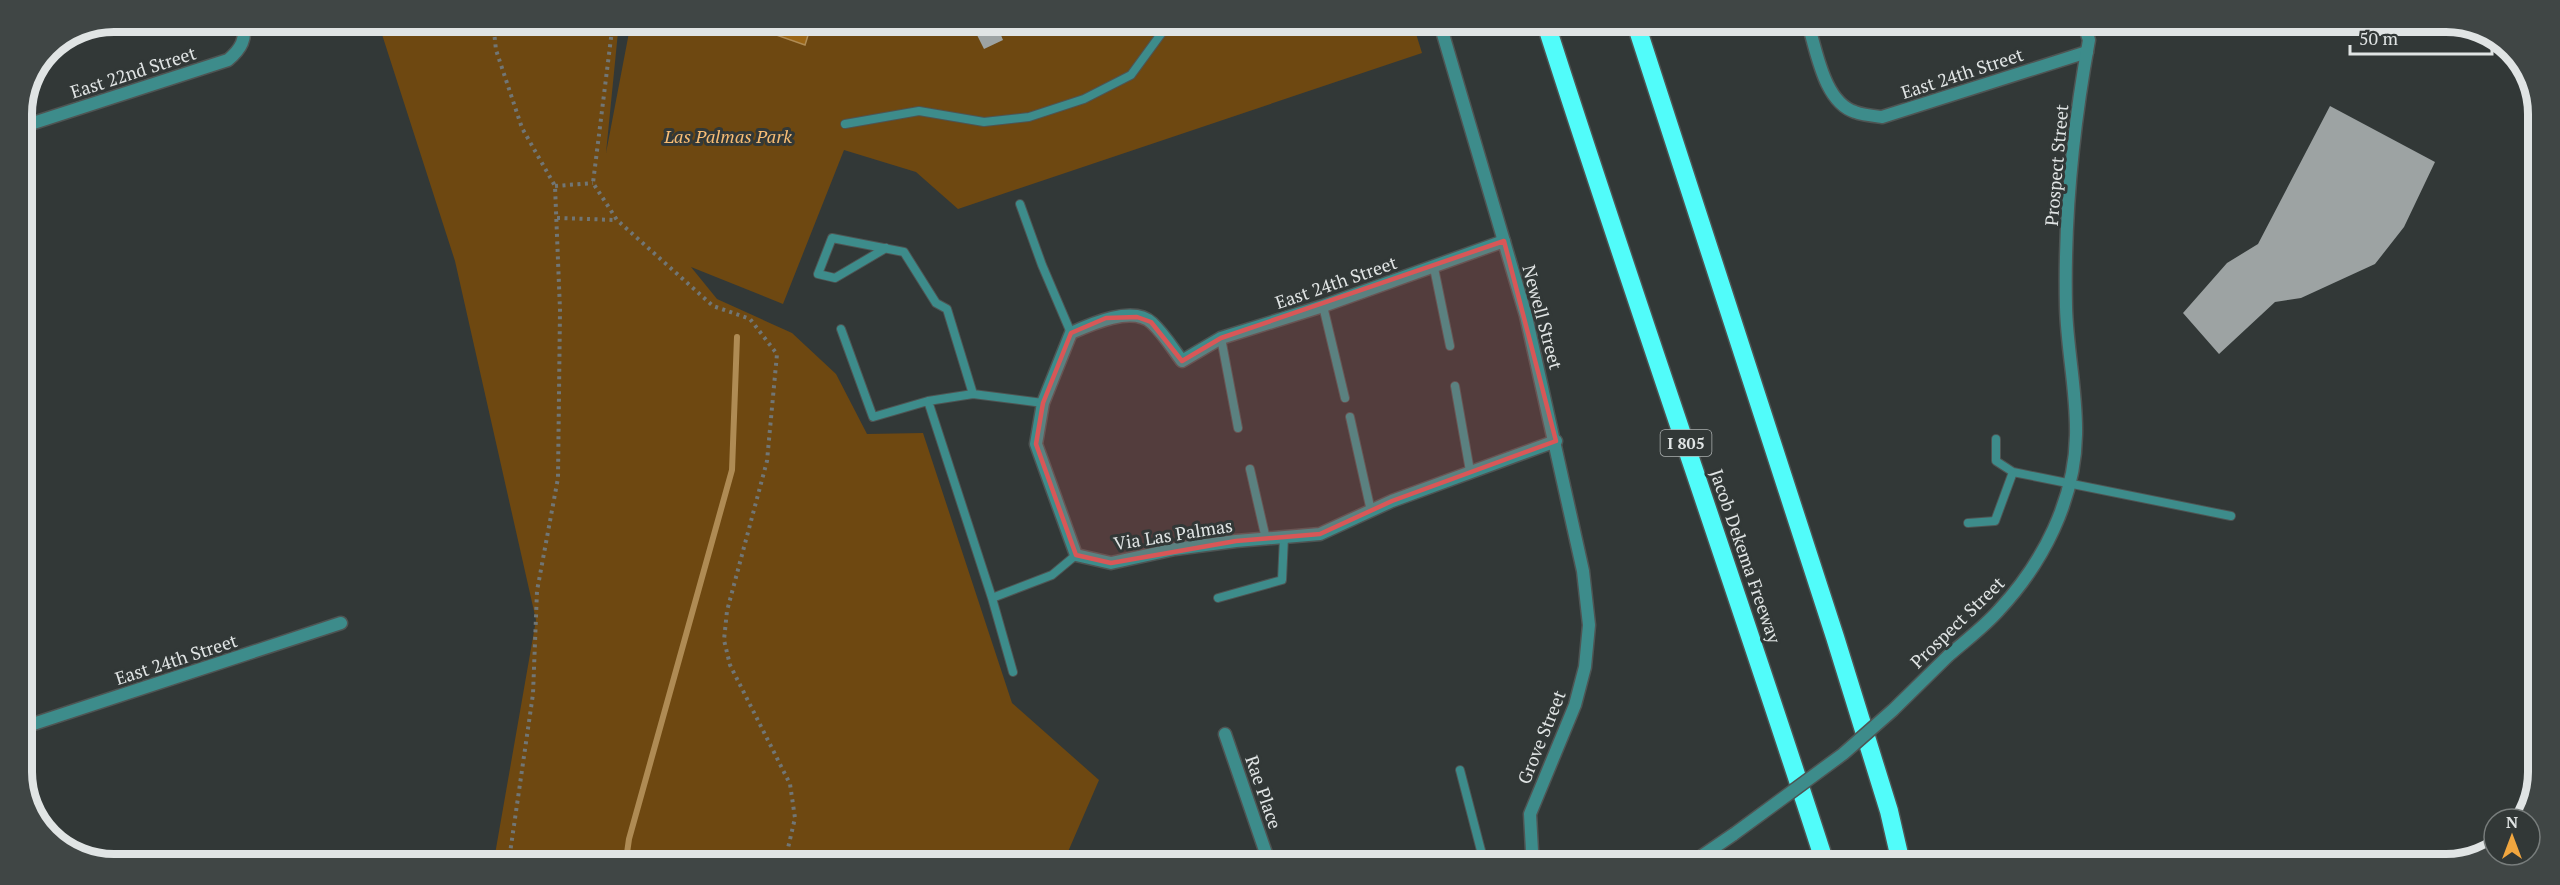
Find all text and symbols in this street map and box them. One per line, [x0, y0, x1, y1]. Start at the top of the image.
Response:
scale bar [2350, 18, 2492, 56]
text: 50 m [2359, 26, 2399, 50]
street label: East 22nd Street [67, 40, 199, 104]
street label: East 24th Street [1898, 42, 2027, 104]
street label: Prospect Street [2039, 103, 2073, 227]
park label: Las Palmas Park [663, 124, 792, 148]
street label: East 24th Street [1272, 250, 1400, 314]
street label: Newell Street [1518, 262, 1569, 372]
road number: I 805 [1660, 430, 1712, 456]
street label: Jacob Dekema Freeway [1705, 466, 1787, 647]
street label: Via Las Palmas [1112, 513, 1234, 555]
street label: Prospect Street [1905, 571, 2009, 673]
street label: East 24th Street [112, 628, 241, 690]
street label: Grove Street [1511, 686, 1571, 787]
street label: Rae Place [1240, 752, 1288, 832]
north arrow [2482, 807, 2542, 867]
text: N [2506, 811, 2518, 833]

